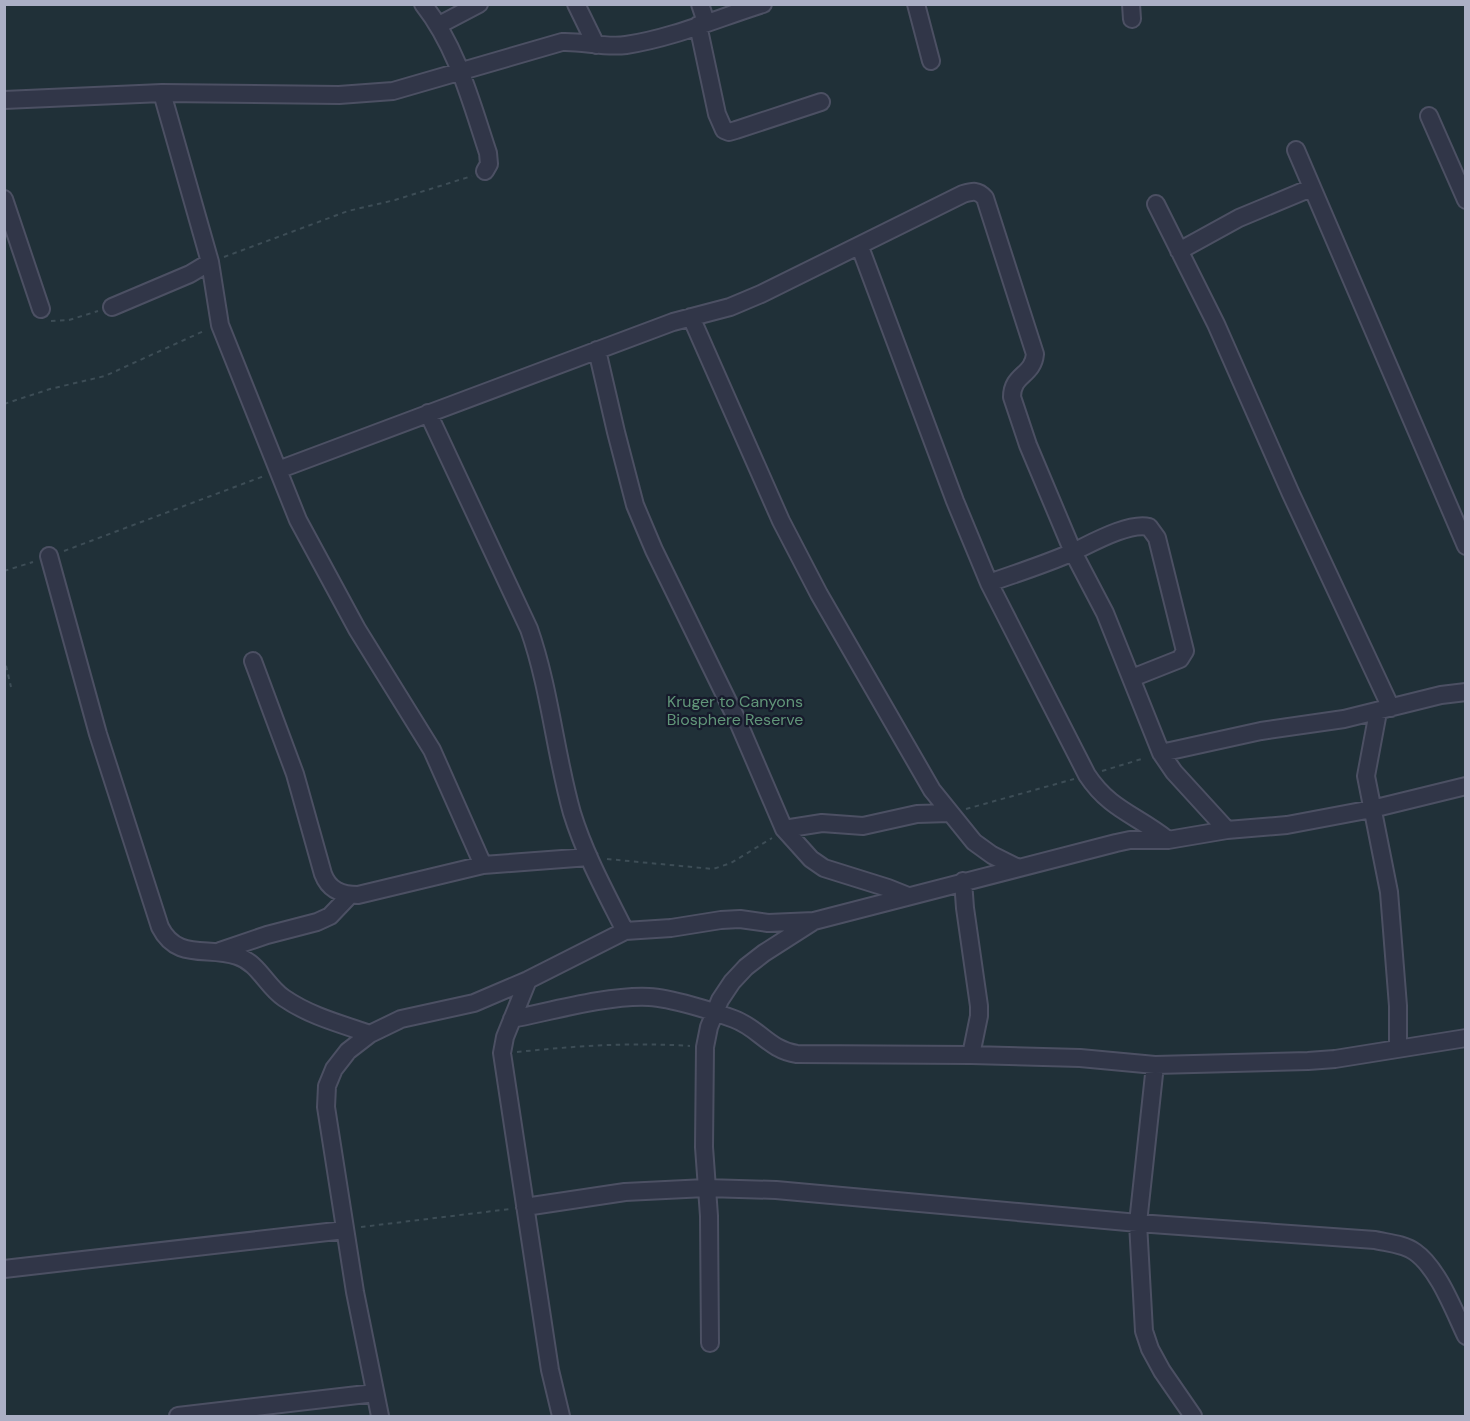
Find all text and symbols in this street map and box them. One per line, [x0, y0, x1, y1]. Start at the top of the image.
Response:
park label: Kruger to Canyons Biosphere Reserve [667, 691, 803, 730]

